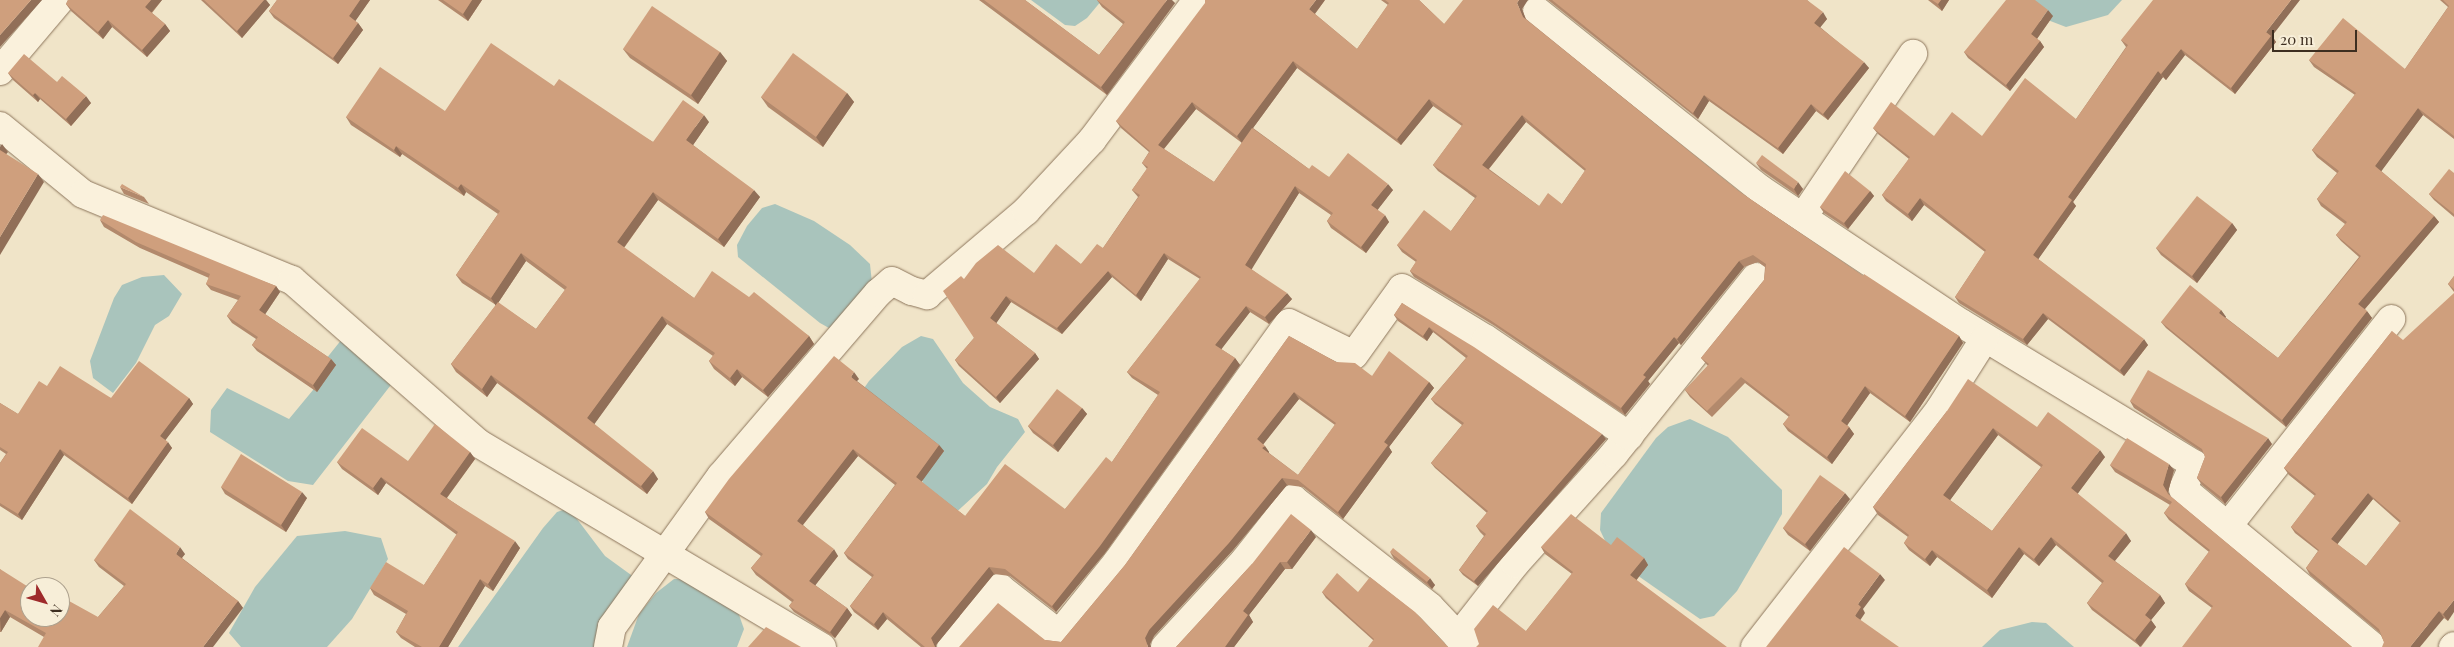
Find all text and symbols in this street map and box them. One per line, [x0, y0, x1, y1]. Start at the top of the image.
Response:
scale bar [2274, 20, 2359, 52]
text: 20 m [2280, 29, 2313, 49]
north arrow [20, 577, 70, 627]
text: N [46, 601, 67, 621]

